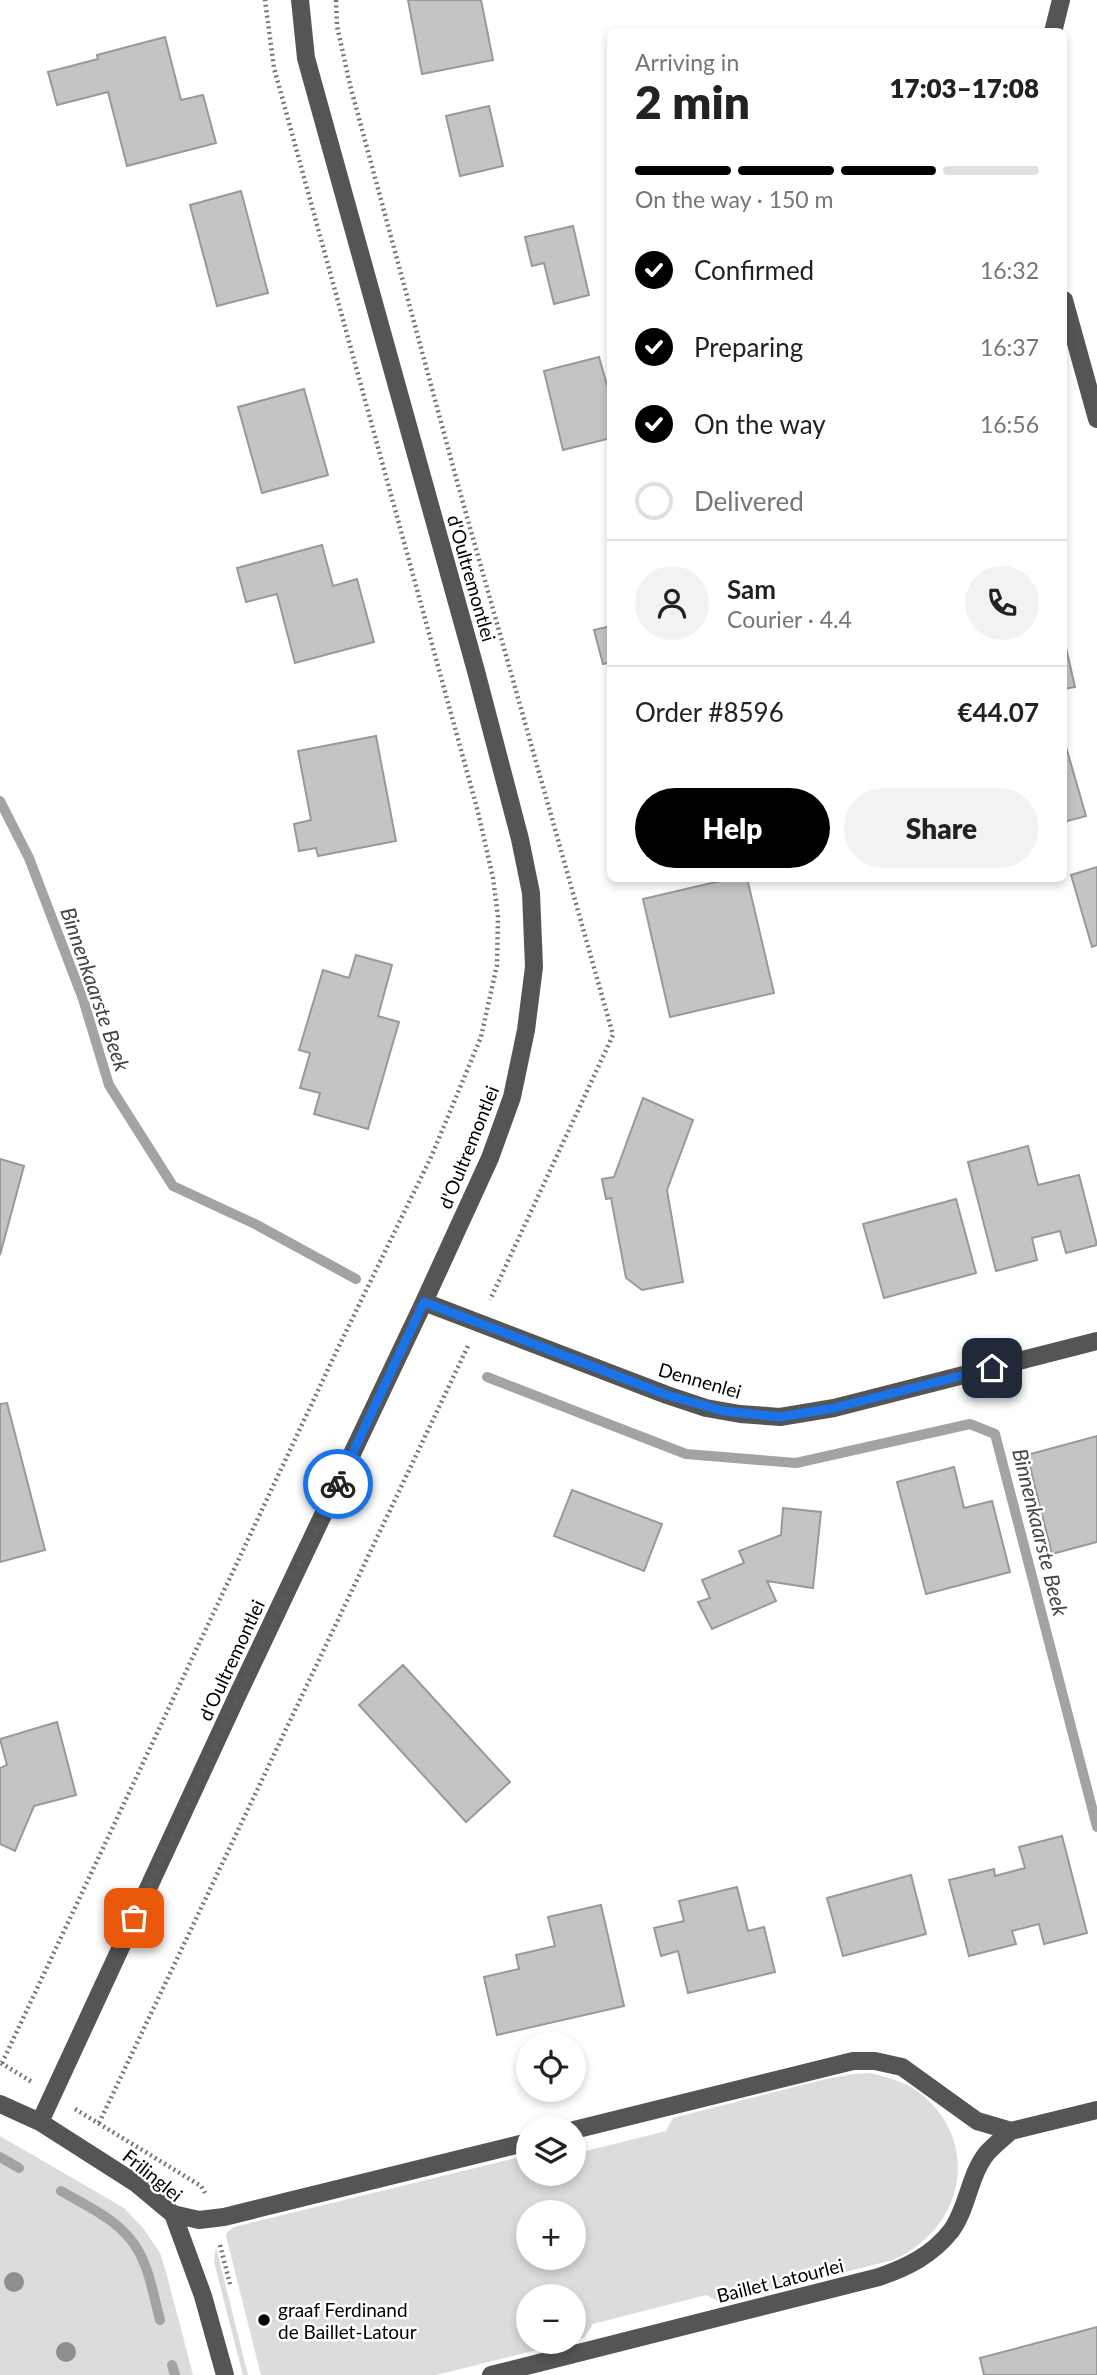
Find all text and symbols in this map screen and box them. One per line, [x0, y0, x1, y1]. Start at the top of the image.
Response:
text: Arriving in [635, 48, 739, 76]
text: 17:03–17:08 [889, 72, 1039, 104]
text: 2 min [635, 74, 750, 129]
text: On the way · 150 m [635, 185, 834, 213]
icon: check [635, 251, 673, 289]
text: Confirmed [694, 254, 814, 286]
text: 16:32 [980, 256, 1039, 284]
icon: check [635, 328, 673, 366]
text: Preparing [694, 331, 803, 363]
text: 16:37 [980, 333, 1039, 361]
icon: check [635, 405, 673, 443]
text: On the way [694, 408, 826, 440]
text: 16:56 [980, 410, 1039, 438]
text: Delivered [694, 485, 804, 517]
street label: d'Oultremontlei [443, 512, 501, 644]
button: person [635, 566, 709, 640]
button: phone [965, 566, 1039, 640]
text: Sam [727, 573, 776, 605]
text: Courier · 4.4 [727, 605, 852, 633]
text: Order #8596 [635, 696, 784, 728]
text: €44.07 [957, 696, 1039, 728]
button: Help [635, 788, 830, 868]
button: Share [844, 788, 1039, 868]
water label: Binnenkaarste Beek [56, 904, 136, 1075]
street label: d'Oultremontlei [433, 1082, 503, 1212]
pin [962, 1338, 1022, 1398]
icon: home [973, 1349, 1011, 1387]
street label: Dennenlei [656, 1357, 744, 1403]
water label: Binnenkaarste Beek [1008, 1446, 1074, 1619]
courier [303, 1449, 373, 1519]
icon: bike [319, 1465, 357, 1503]
street label: d'Oultremontlei [193, 1596, 269, 1724]
pin [104, 1888, 164, 1948]
icon: bag [115, 1899, 153, 1937]
map controls [516, 2032, 586, 2354]
button: locate [516, 2032, 586, 2102]
button: layers [516, 2116, 586, 2186]
street label: Frilinglei [119, 2144, 187, 2206]
button: + [516, 2200, 586, 2270]
street label: Baillet Latourlei [714, 2253, 846, 2307]
button: − [516, 2284, 586, 2354]
place label: graaf Ferdinand de Baillet-Latour [278, 2298, 417, 2343]
marker: graaf Ferdinand de Baillet-Latour [256, 2312, 272, 2328]

